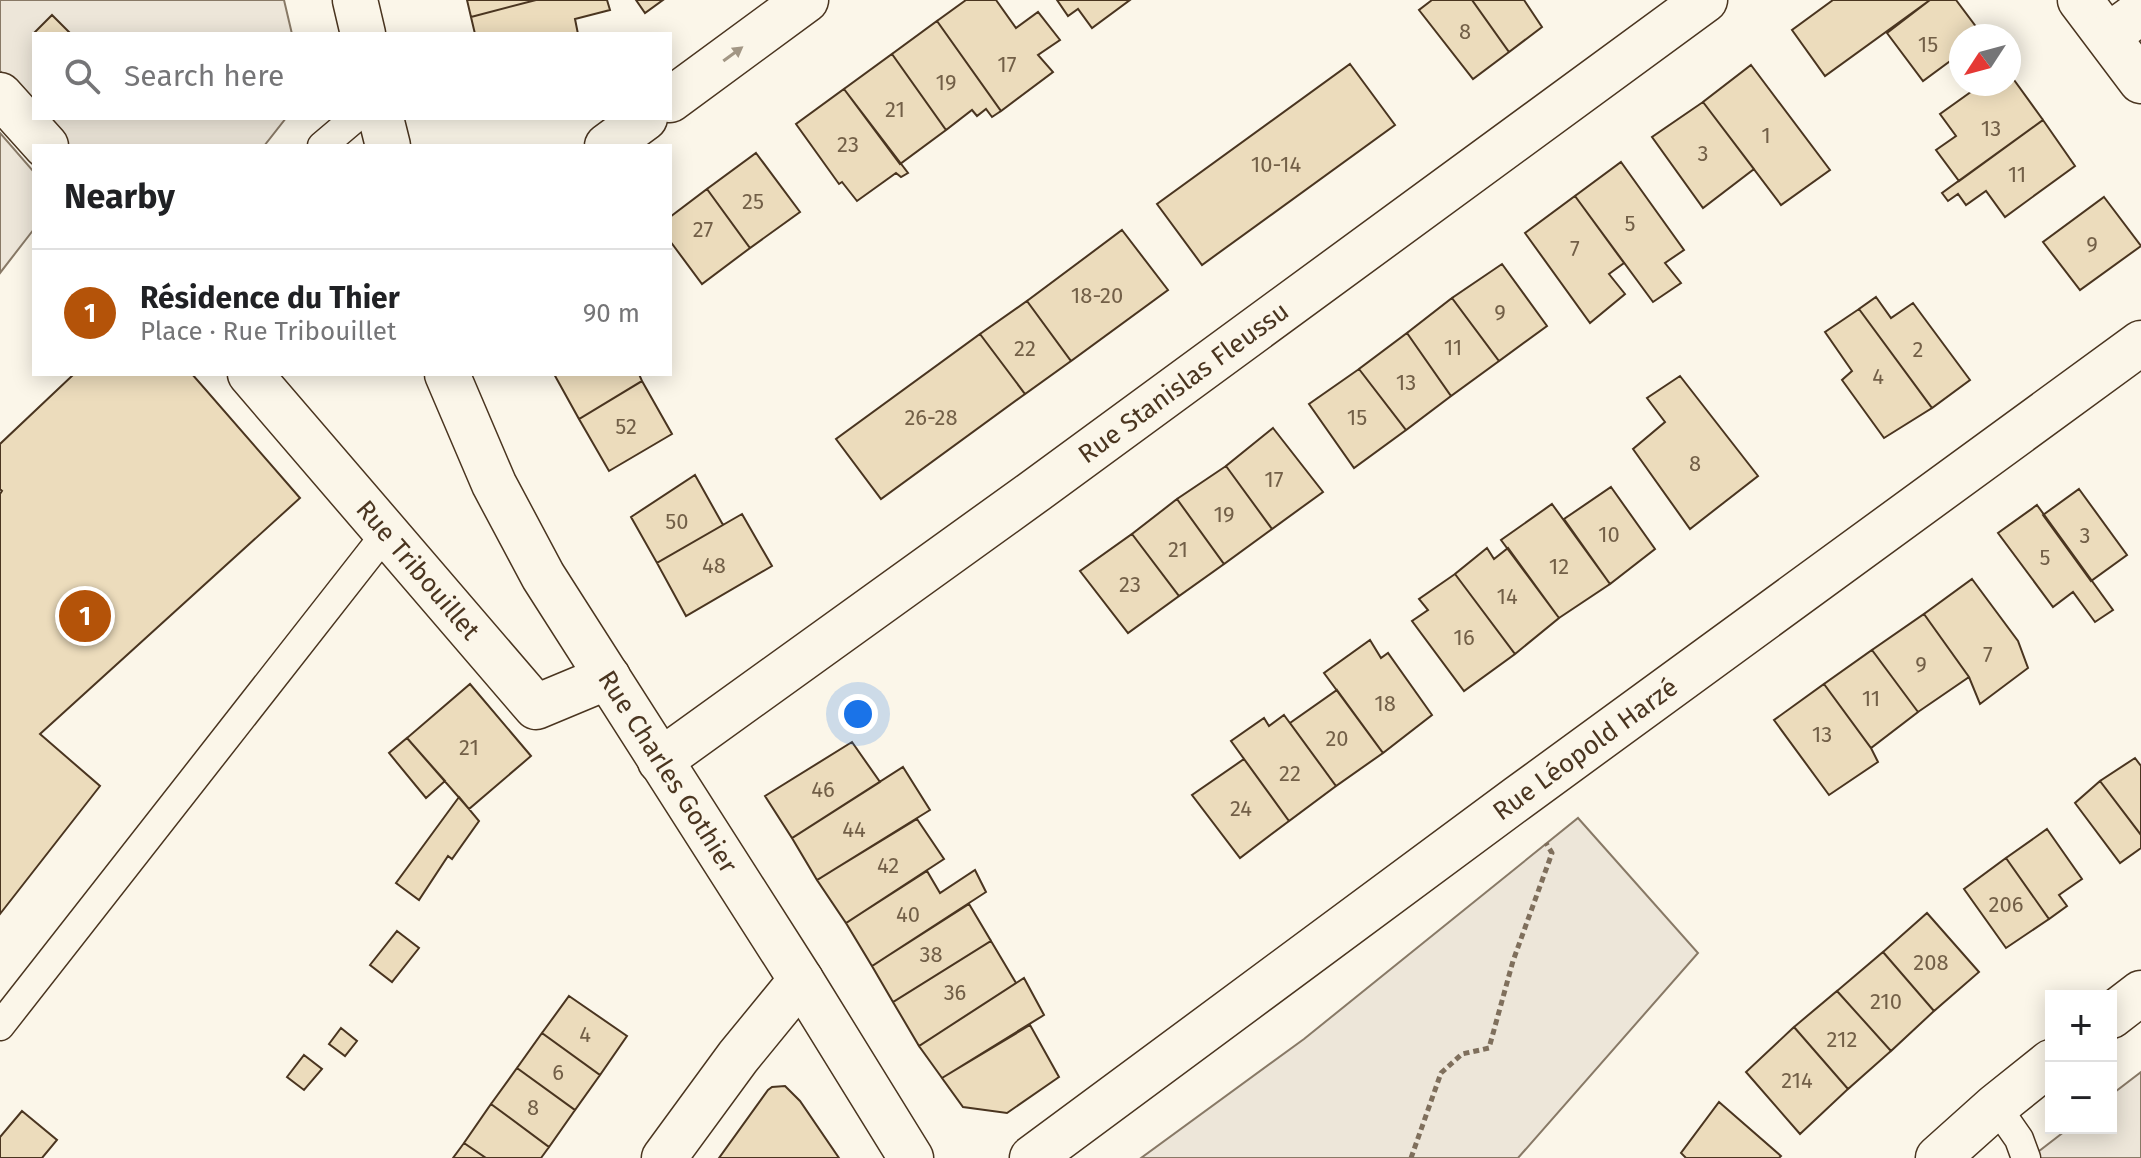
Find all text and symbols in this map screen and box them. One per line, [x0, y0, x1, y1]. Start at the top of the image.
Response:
house number: 8 [1459, 18, 1471, 45]
north arrow [1949, 24, 2021, 96]
house number: 15 [1918, 31, 1938, 58]
search box [32, 32, 672, 120]
one-way arrow [722, 46, 744, 62]
house number: 17 [997, 51, 1017, 78]
icon: search [60, 54, 104, 98]
text: Search here [124, 58, 284, 94]
house number: 19 [935, 69, 957, 96]
house number: 21 [885, 96, 905, 123]
house number: 13 [1981, 115, 2001, 142]
house number: 1 [1761, 122, 1771, 149]
house number: 23 [837, 131, 859, 158]
house number: 3 [1698, 140, 1708, 167]
house number: 10-14 [1251, 151, 1301, 178]
house number: 11 [2008, 161, 2026, 188]
text: Nearby [64, 176, 175, 217]
house number: 25 [742, 188, 764, 215]
house number: 5 [1624, 210, 1636, 237]
house number: 27 [693, 216, 713, 243]
house number: 9 [2086, 231, 2098, 258]
house number: 7 [1570, 235, 1580, 262]
text: Résidence du Thier [140, 280, 400, 316]
house number: 18-20 [1071, 282, 1123, 309]
street label: Rue Stanislas Fleussu [1072, 295, 1295, 470]
text: 1 [84, 298, 96, 329]
text: 90 m [583, 298, 640, 329]
house number: 9 [1494, 299, 1506, 326]
text: Place · Rue Tribouillet [140, 316, 396, 347]
house number: 11 [1444, 334, 1462, 361]
house number: 22 [1014, 335, 1036, 362]
house number: 2 [1913, 336, 1923, 363]
house number: 4 [1872, 363, 1884, 390]
house number: 13 [1396, 369, 1416, 396]
house number: 26-28 [904, 404, 958, 431]
house number: 15 [1347, 404, 1367, 431]
house number: 52 [615, 413, 637, 440]
house number: 8 [1689, 450, 1701, 477]
house number: 17 [1264, 466, 1284, 493]
street label: Rue Tribouillet [349, 494, 486, 647]
house number: 19 [1213, 501, 1235, 528]
house number: 50 [665, 508, 689, 535]
house number: 10 [1598, 521, 1620, 548]
house number: 3 [2080, 522, 2090, 549]
house number: 21 [1168, 536, 1188, 563]
house number: 5 [2039, 544, 2051, 571]
house number: 48 [702, 552, 726, 579]
house number: 12 [1549, 553, 1569, 580]
house number: 23 [1119, 571, 1141, 598]
house number: 14 [1496, 583, 1518, 610]
pin: 1 [59, 586, 111, 646]
house number: 16 [1453, 624, 1475, 651]
house number: 7 [1983, 641, 1993, 668]
house number: 9 [1915, 651, 1927, 678]
street label: Rue Charles Gothier [591, 665, 744, 879]
street label: Rue Léopold Harzé [1487, 672, 1684, 827]
house number: 11 [1862, 685, 1880, 712]
house number: 18 [1374, 690, 1396, 717]
your location [838, 694, 878, 734]
house number: 13 [1812, 721, 1832, 748]
house number: 20 [1325, 725, 1349, 752]
house number: 21 [459, 734, 479, 761]
house number: 22 [1279, 760, 1301, 787]
house number: 46 [811, 776, 835, 803]
house number: 24 [1230, 795, 1252, 822]
house number: 44 [842, 816, 866, 843]
house number: 42 [877, 852, 899, 879]
house number: 206 [1989, 891, 2023, 918]
house number: 40 [896, 901, 920, 928]
house number: 38 [919, 941, 943, 968]
house number: 208 [1913, 949, 1949, 976]
house number: 36 [944, 979, 966, 1006]
house number: 210 [1870, 988, 1902, 1015]
map controls [2045, 990, 2117, 1134]
button: + [2045, 990, 2117, 1062]
house number: 4 [579, 1021, 591, 1048]
house number: 212 [1827, 1026, 1857, 1053]
house number: 6 [552, 1059, 564, 1086]
button: − [2045, 1062, 2117, 1134]
house number: 214 [1781, 1067, 1813, 1094]
house number: 8 [527, 1094, 539, 1121]

